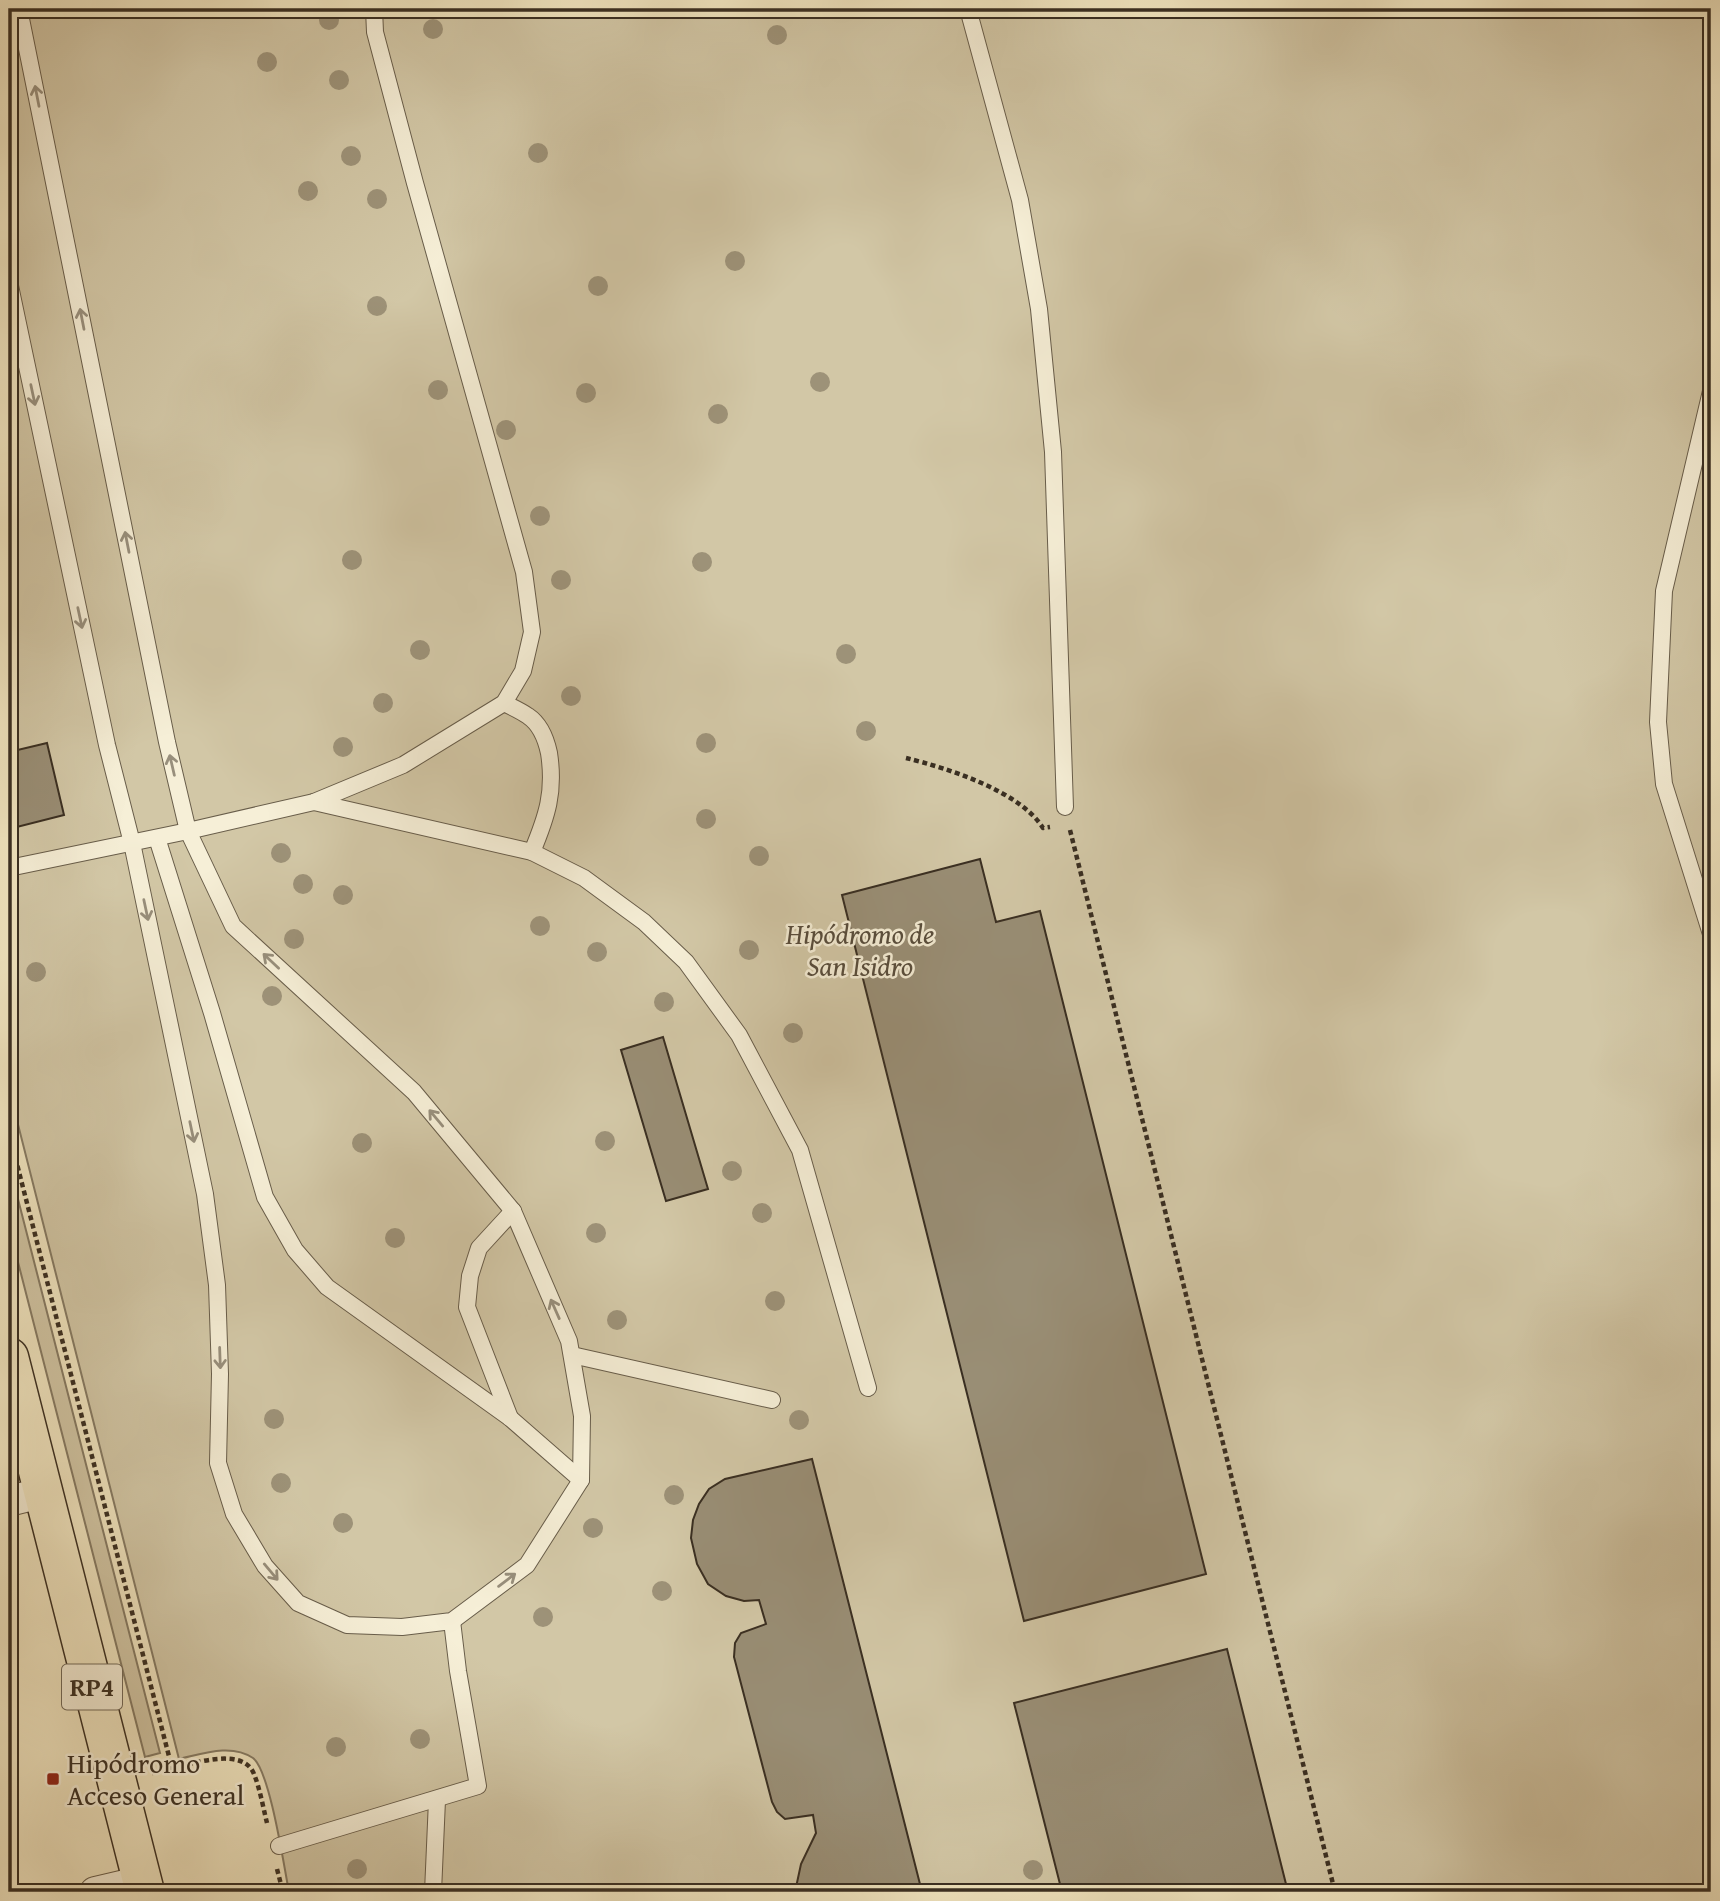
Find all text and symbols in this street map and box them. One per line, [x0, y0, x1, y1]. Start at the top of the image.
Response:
one-way arrow [29, 85, 43, 108]
one-way arrow [74, 308, 88, 331]
one-way arrow [26, 383, 40, 406]
one-way arrow [119, 531, 133, 554]
one-way arrow [73, 606, 87, 629]
one-way arrow [165, 754, 179, 777]
one-way arrow [140, 898, 154, 921]
park label: Hipódromo de San Isidro [785, 913, 934, 986]
one-way arrow [263, 953, 280, 970]
one-way arrow [428, 1109, 444, 1127]
one-way arrow [186, 1120, 200, 1143]
one-way arrow [548, 1299, 561, 1320]
one-way arrow [213, 1346, 226, 1369]
one-way arrow [263, 1563, 279, 1581]
one-way arrow [497, 1573, 515, 1588]
road number: RP4 [62, 1664, 122, 1710]
place label: Hipódromo Acceso General [67, 1742, 245, 1815]
marker: Hipódromo Acceso General [45, 1771, 61, 1787]

